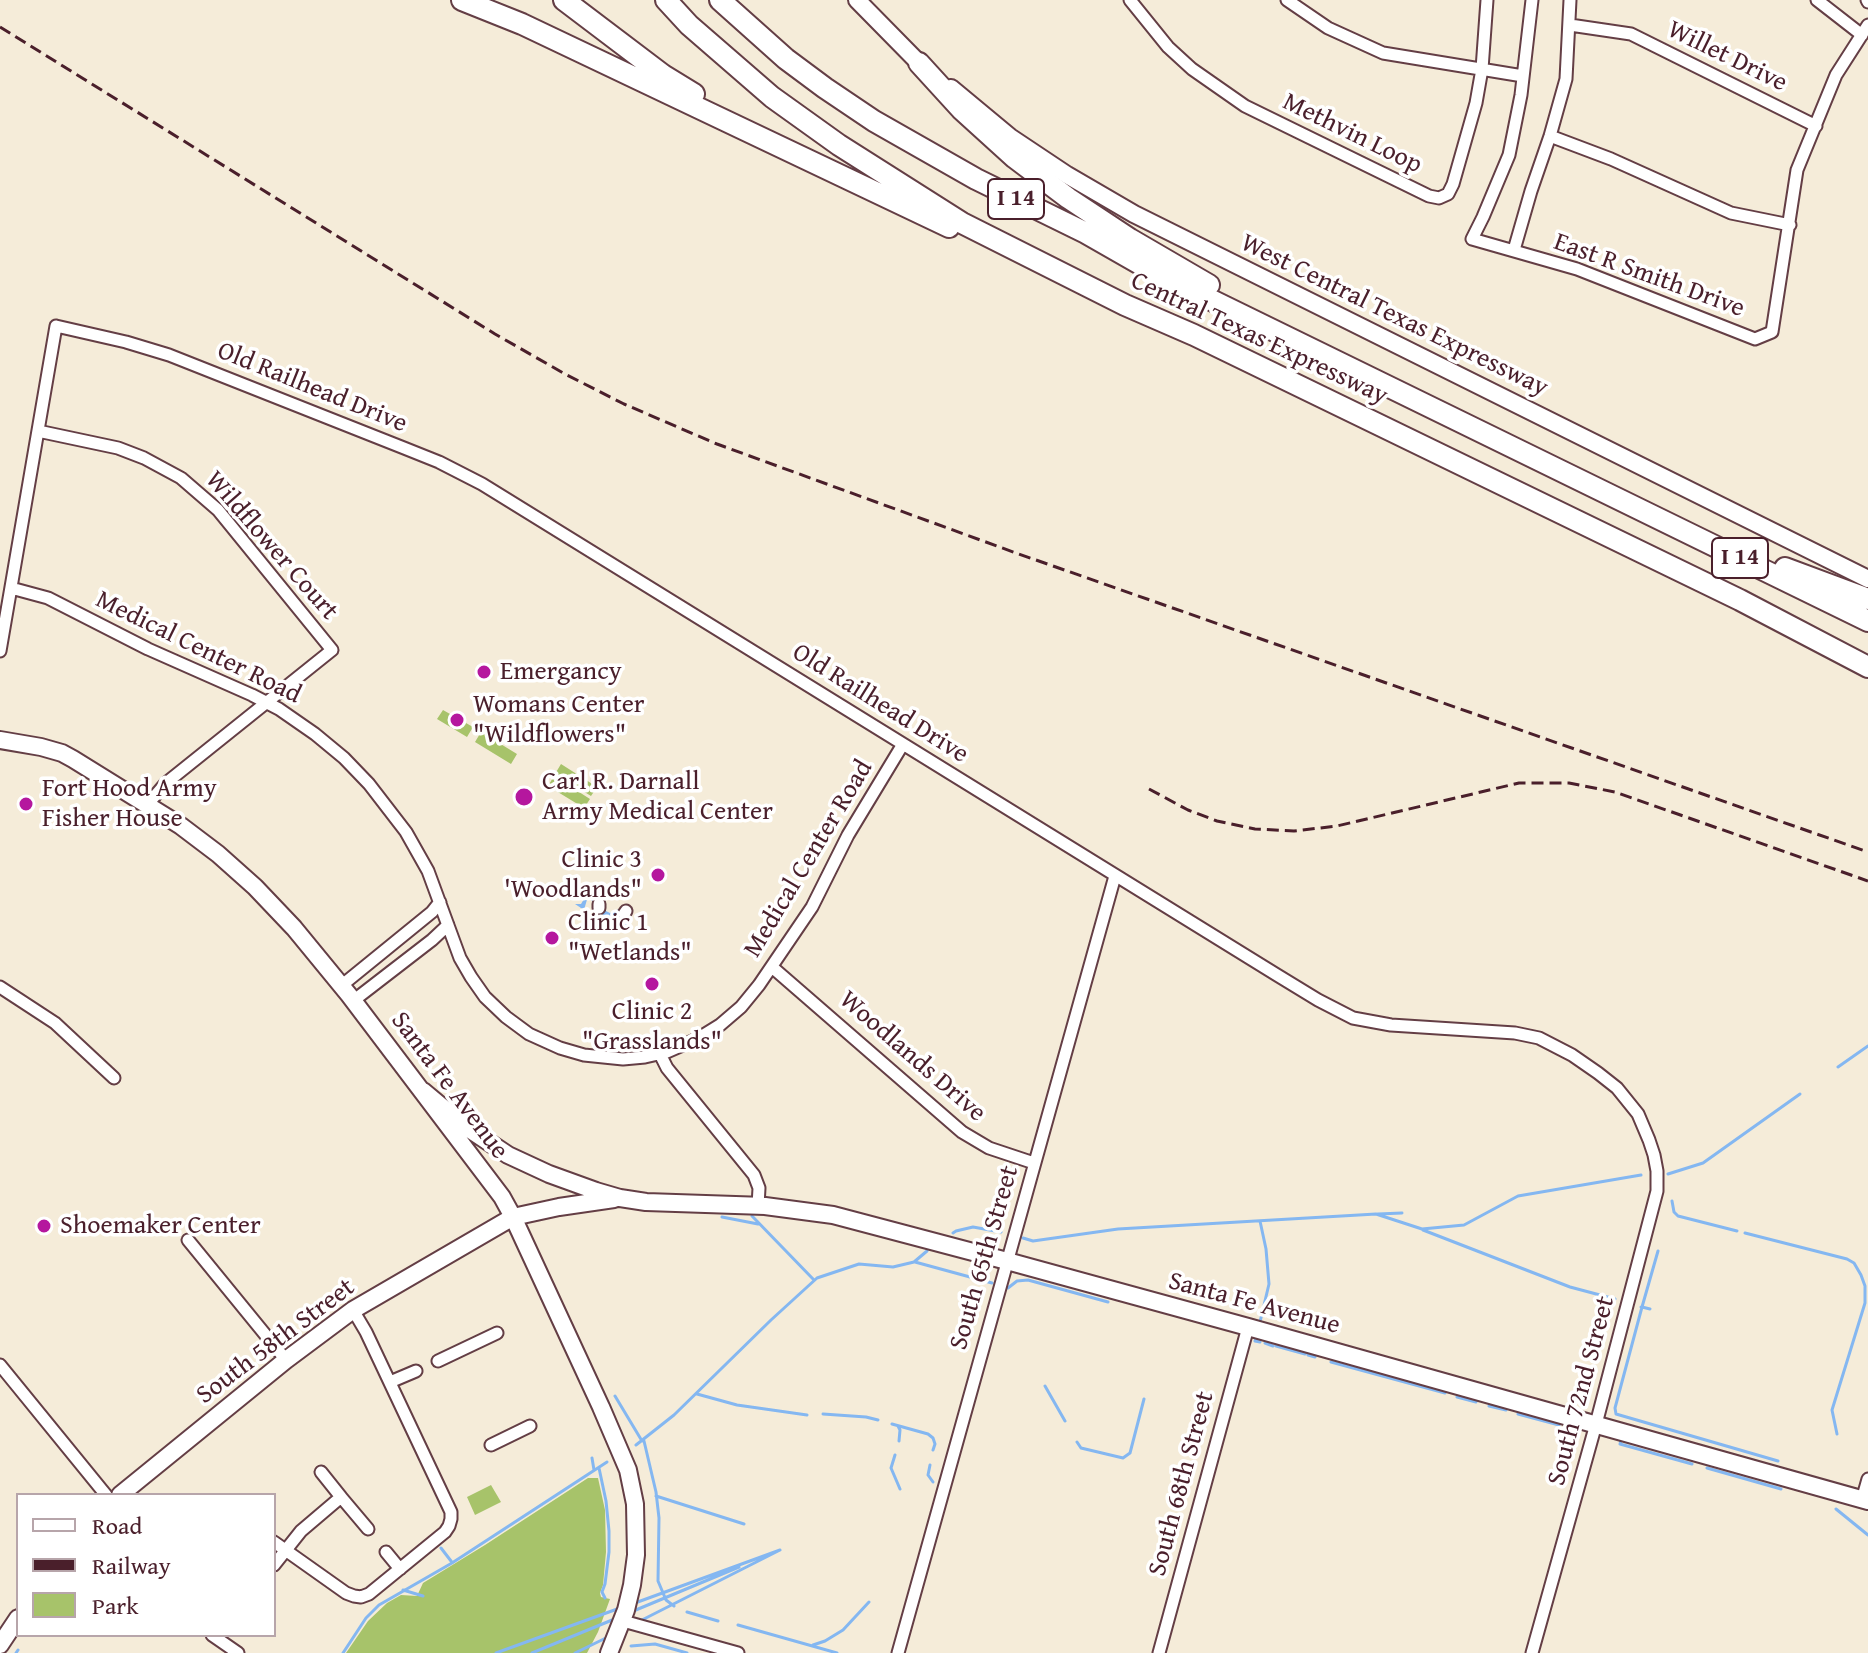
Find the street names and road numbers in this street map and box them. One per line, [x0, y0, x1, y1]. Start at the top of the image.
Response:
street label: Willet Drive [1662, 15, 1792, 99]
street label: Methvin Loop [1277, 87, 1427, 181]
road number: I 14 [988, 179, 1044, 219]
street label: East R Smith Drive [1549, 227, 1749, 325]
street label: West Central Texas Expressway [1235, 228, 1553, 404]
street label: Central Texas Expressway [1126, 266, 1392, 412]
street label: Old Railhead Drive [213, 336, 411, 440]
street label: Wildflower Court [198, 465, 344, 627]
road number: I 14 [1712, 538, 1768, 578]
street label: Medical Center Road [90, 585, 306, 711]
street label: Old Railhead Drive [786, 637, 974, 771]
street label: Medical Center Road [738, 755, 880, 963]
street label: Woodlands Drive [832, 985, 992, 1129]
street label: Santa Fe Avenue [384, 1006, 514, 1166]
street label: South 65th Street [944, 1162, 1026, 1354]
street label: Santa Fe Avenue [1165, 1266, 1343, 1342]
street label: South 58th Street [191, 1272, 361, 1412]
street label: South 72nd Street [1542, 1293, 1622, 1489]
street label: South 68th Street [1142, 1388, 1222, 1580]

